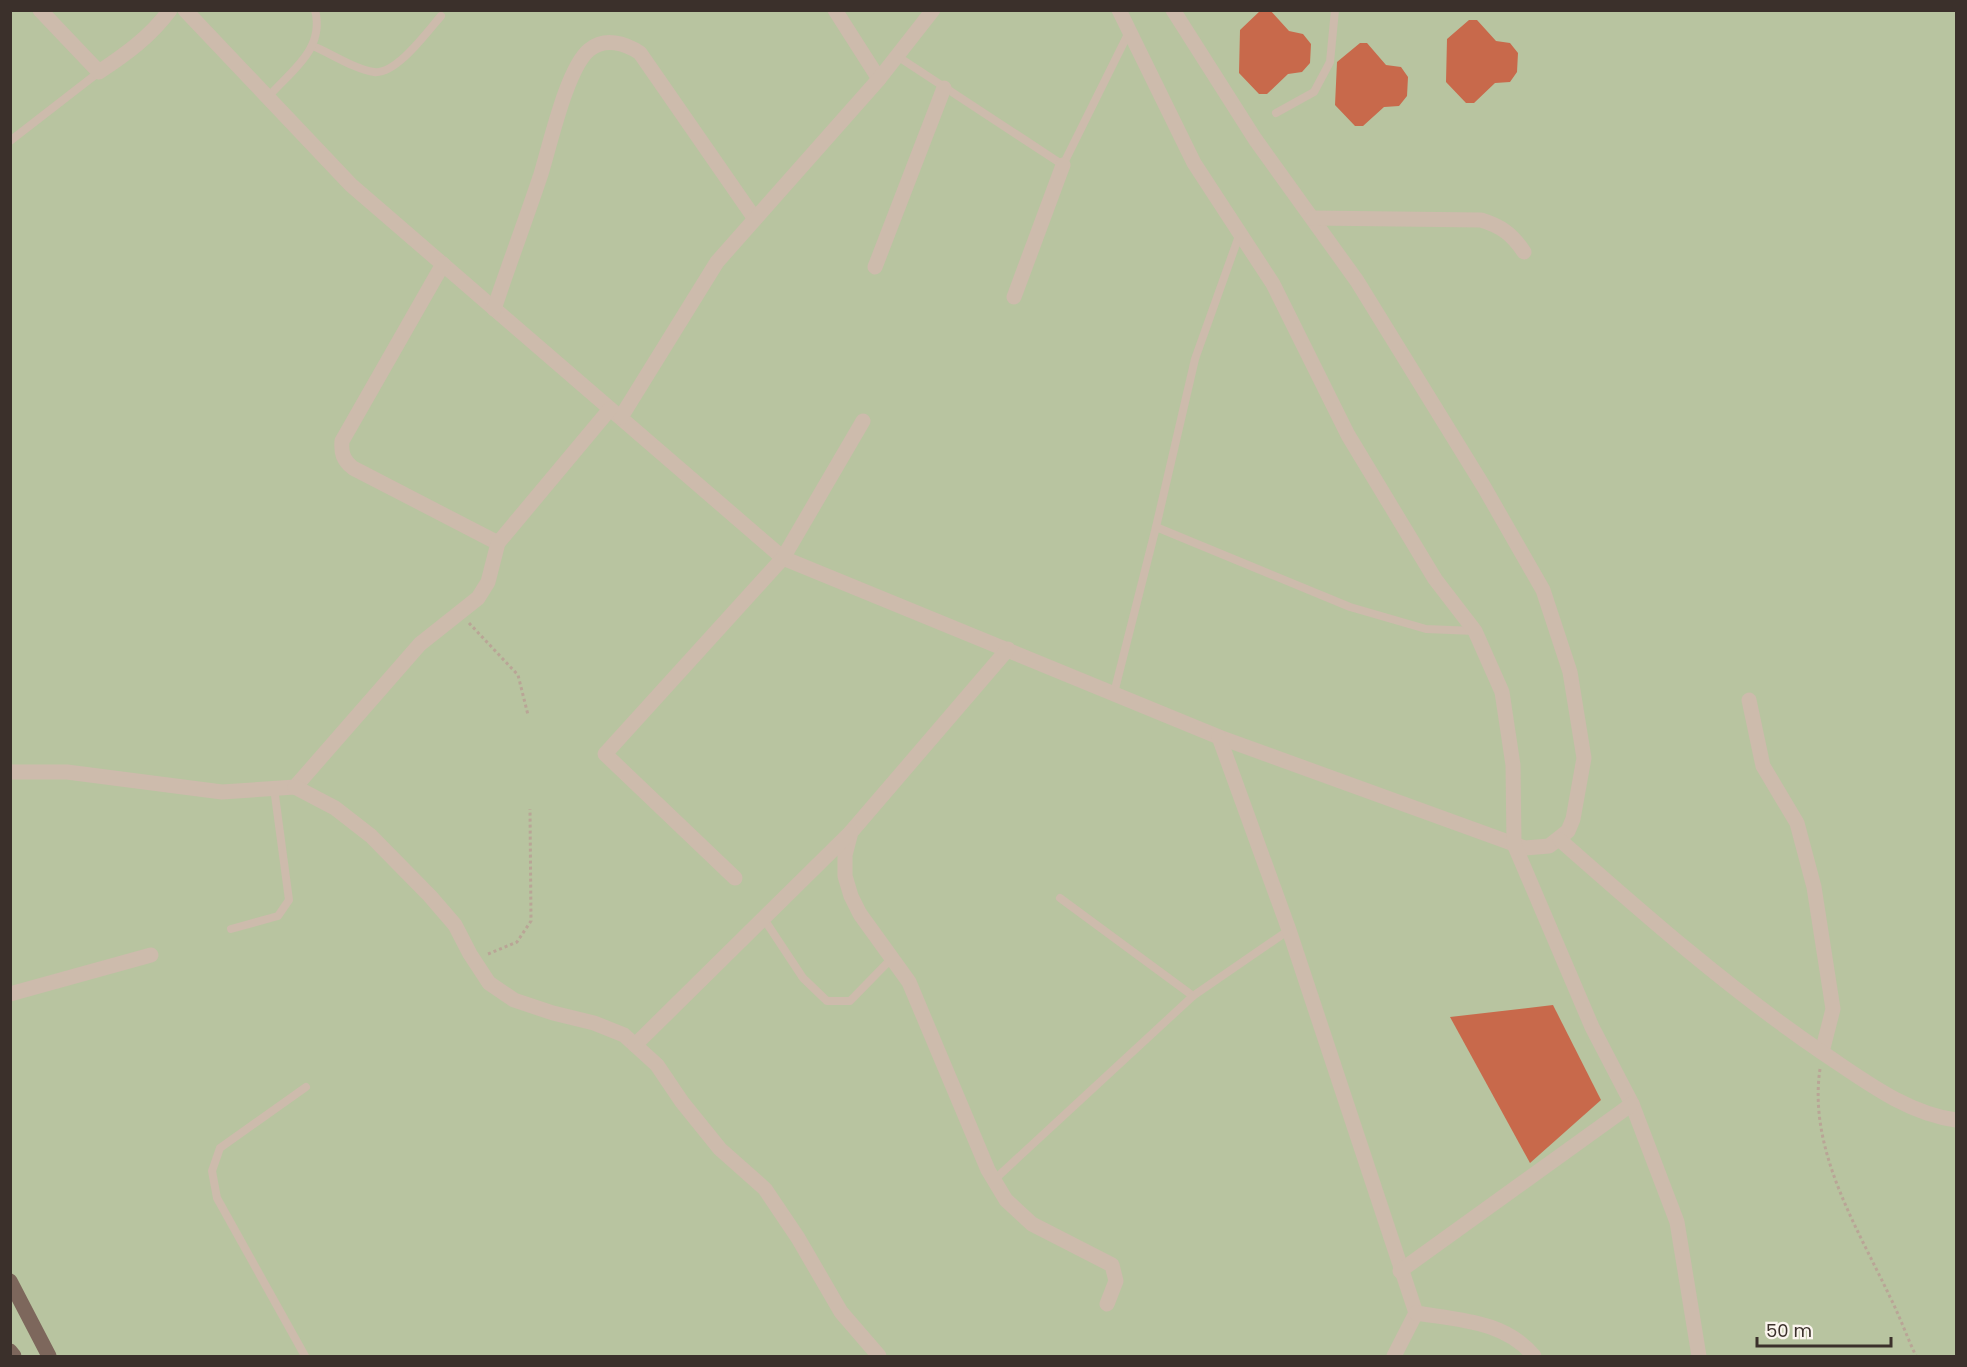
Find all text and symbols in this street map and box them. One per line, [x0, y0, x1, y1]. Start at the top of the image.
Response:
scale bar [1757, 1310, 1890, 1348]
text: 50 m [1766, 1318, 1812, 1343]

